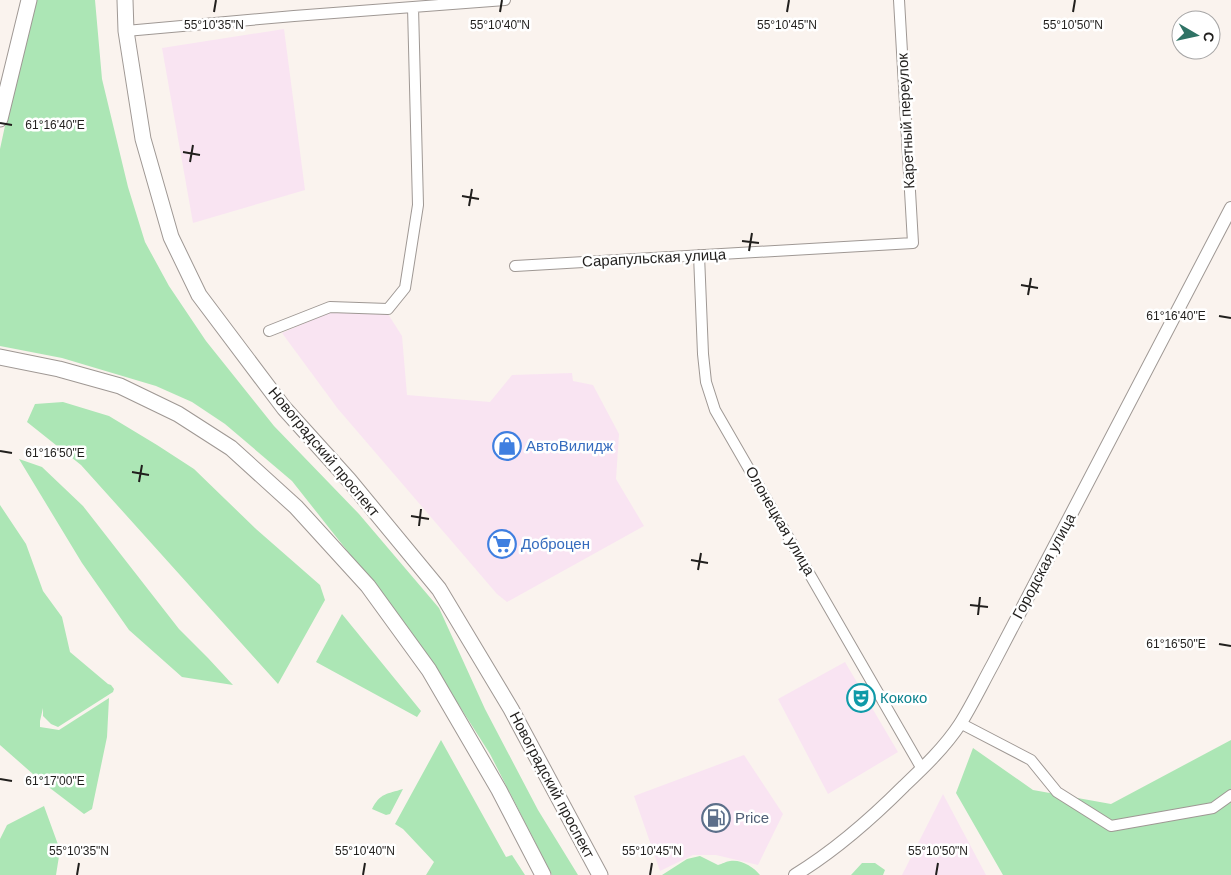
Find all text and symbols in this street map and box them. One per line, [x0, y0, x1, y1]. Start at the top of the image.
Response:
north arrow [1171, 10, 1221, 60]
text: 55°10'35"N [184, 18, 244, 32]
text: 55°10'40"N [470, 18, 530, 32]
text: 55°10'45"N [757, 18, 817, 32]
text: 55°10'50"N [1043, 18, 1103, 32]
text: С [1200, 31, 1218, 43]
street label: Каретный переулок [893, 52, 918, 189]
text: 61°16'40"E [25, 118, 85, 132]
street label: Сарапульская улица [582, 245, 727, 270]
text: 61°16'40"E [1146, 309, 1206, 323]
street label: Новоградский проспект [265, 384, 384, 520]
shop icon: АвтоВилидж [492, 431, 522, 461]
place label: АвтоВилидж [526, 437, 613, 454]
text: 61°16'50"E [25, 446, 85, 460]
street label: Олонецкая улица [742, 463, 819, 579]
street label: Городская улица [1009, 510, 1079, 621]
supermarket icon: Доброцен [487, 529, 517, 559]
place label: Доброцен [521, 535, 590, 552]
text: 61°16'50"E [1146, 637, 1206, 651]
theatre icon: Кококо [846, 683, 876, 713]
place label: Кококо [880, 689, 927, 706]
street label: Новоградский проспект [507, 709, 598, 861]
text: 61°17'00"E [25, 774, 85, 788]
fuel station icon: Price [701, 803, 731, 833]
place label: Price [735, 809, 769, 826]
text: 55°10'35"N [49, 844, 109, 858]
text: 55°10'40"N [335, 844, 395, 858]
text: 55°10'45"N [622, 844, 682, 858]
text: 55°10'50"N [908, 844, 968, 858]

